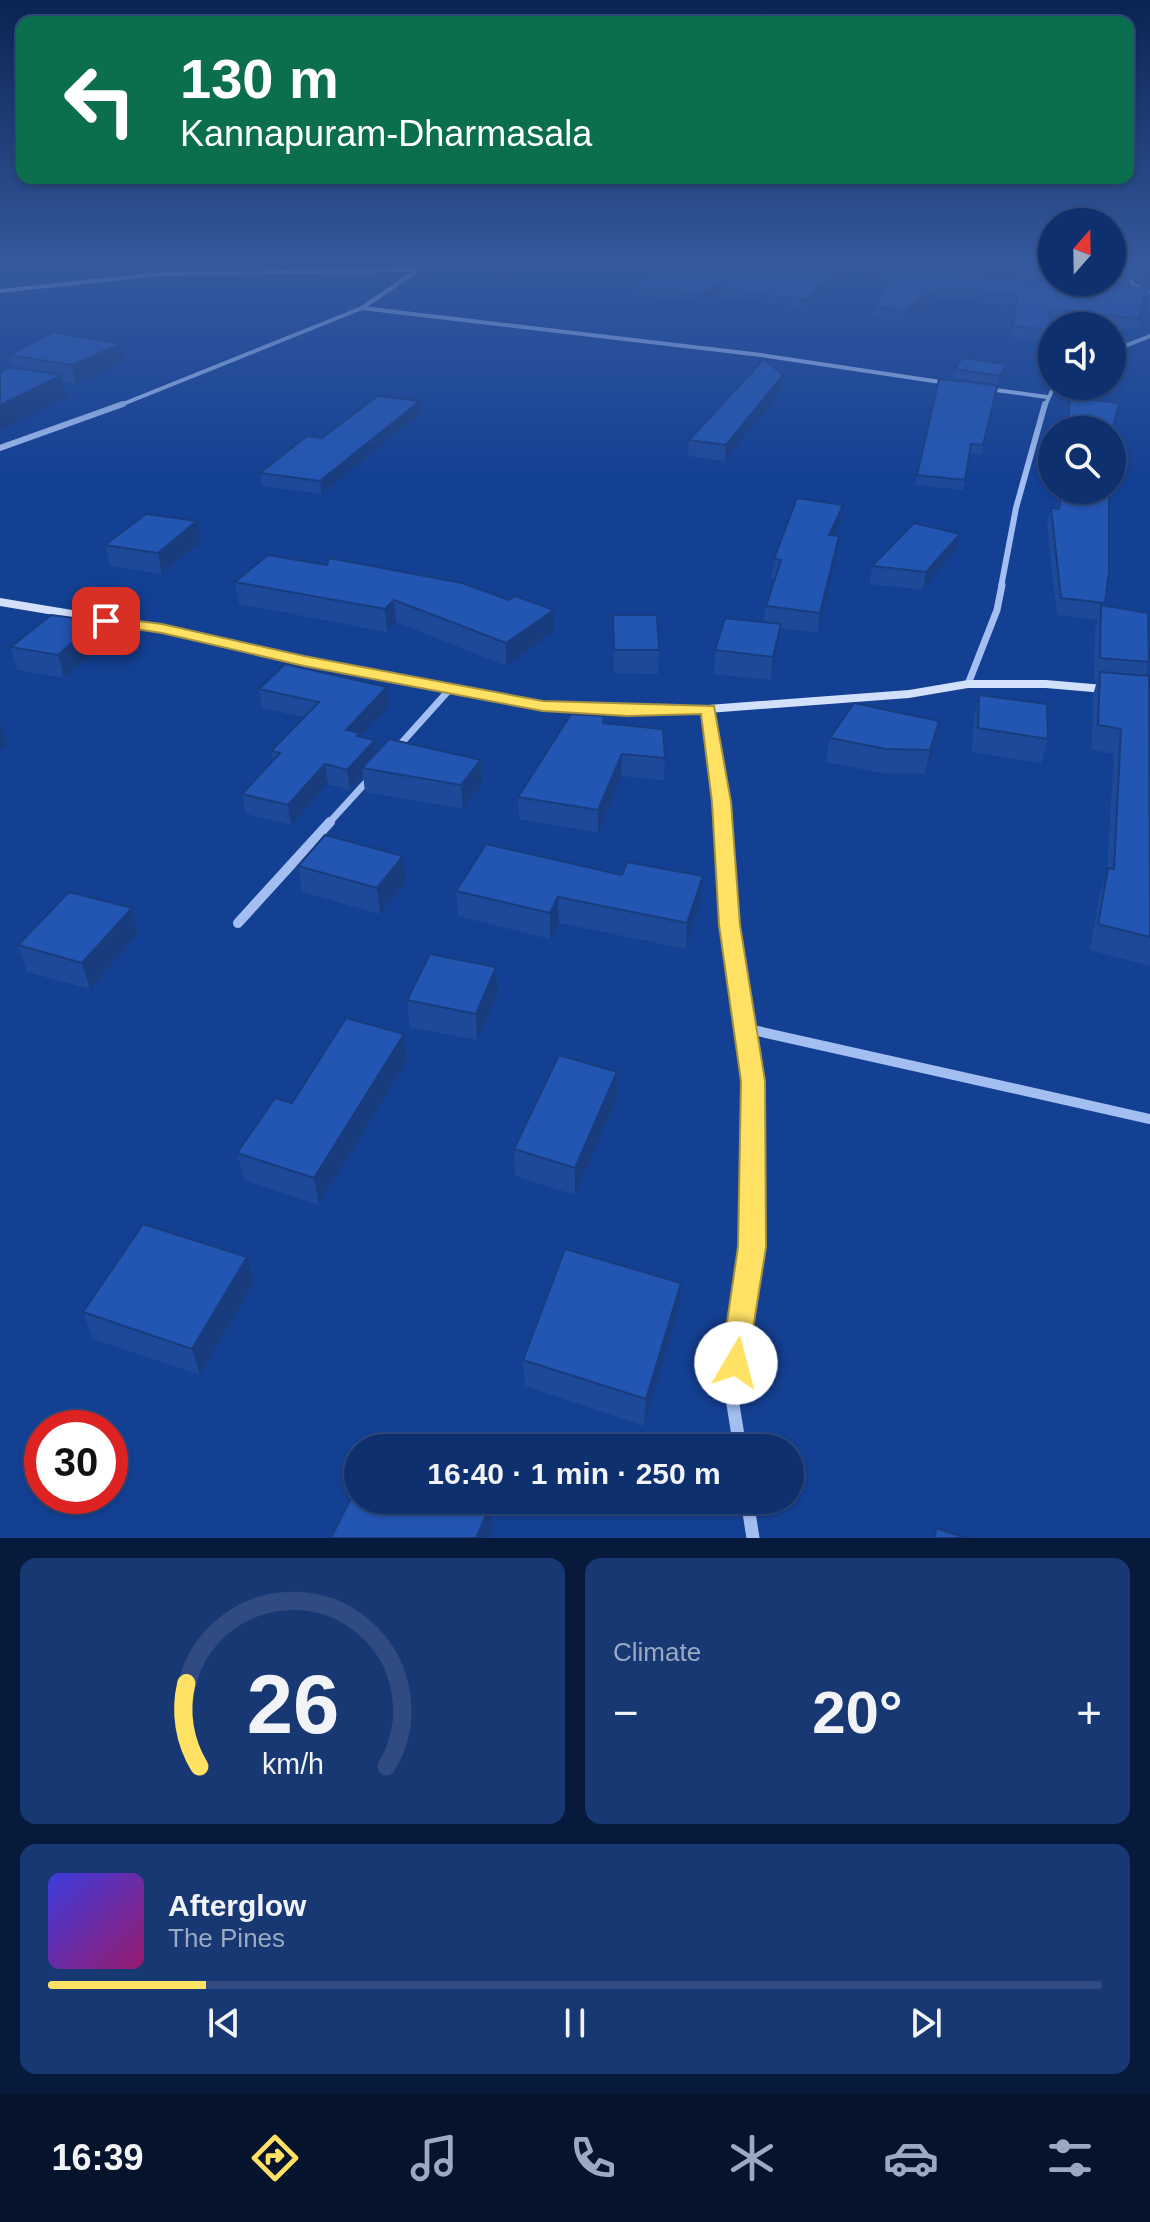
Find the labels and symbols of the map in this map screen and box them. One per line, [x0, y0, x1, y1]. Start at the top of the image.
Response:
north arrow [1038, 208, 1126, 296]
pin [72, 587, 140, 655]
position arrow [694, 1321, 778, 1405]
speed limit sign: 30 [24, 1410, 128, 1514]

